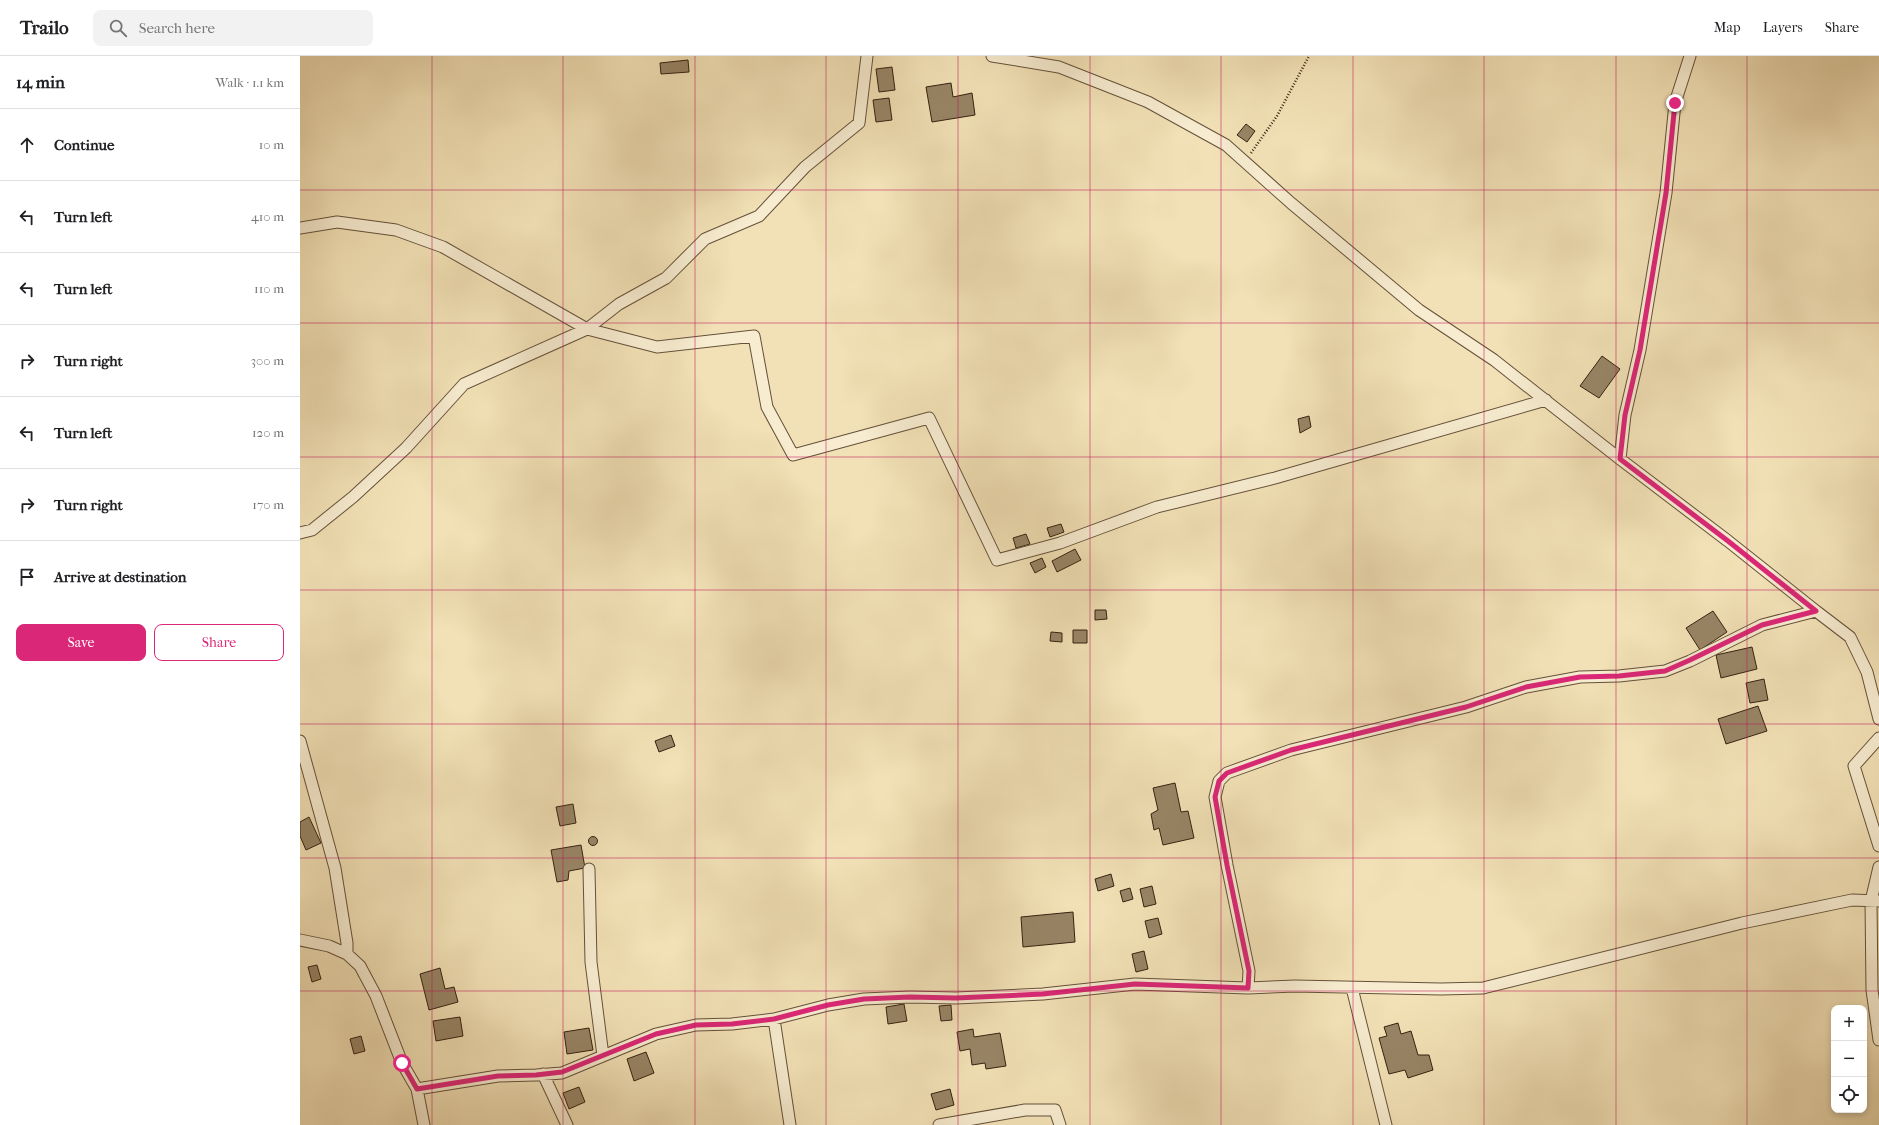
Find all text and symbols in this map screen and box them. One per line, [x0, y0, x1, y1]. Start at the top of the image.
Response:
search box [93, 10, 373, 46]
text: Trailo [20, 17, 69, 39]
icon: search [107, 17, 129, 39]
text: Search here [139, 19, 215, 37]
text: Map [1714, 19, 1741, 36]
text: Layers [1763, 19, 1803, 36]
text: Share [1825, 19, 1859, 36]
text: 14 min [16, 72, 65, 92]
text: Walk · 1.1 km [216, 75, 284, 90]
route end [1666, 94, 1684, 112]
icon: ahead [16, 134, 38, 156]
text: Continue [54, 136, 114, 154]
text: 10 m [259, 137, 284, 152]
icon: left [16, 206, 38, 228]
text: Turn left [54, 208, 112, 226]
text: 410 m [251, 209, 284, 224]
icon: left [16, 278, 38, 300]
text: Turn left [54, 280, 112, 298]
text: 110 m [254, 281, 284, 296]
icon: right [16, 350, 38, 372]
text: Turn right [54, 352, 123, 370]
text: 300 m [251, 353, 284, 368]
icon: left [16, 422, 38, 444]
text: Turn left [54, 424, 112, 442]
text: 120 m [252, 425, 284, 440]
icon: right [16, 494, 38, 516]
text: Turn right [54, 496, 123, 514]
text: 170 m [252, 497, 284, 512]
icon: arrive [16, 566, 38, 588]
text: Arrive at destination [54, 568, 186, 586]
button: Save [16, 624, 146, 661]
button: Share [154, 624, 284, 661]
map controls [1831, 1005, 1867, 1113]
button: + [1831, 1005, 1867, 1041]
button: − [1831, 1041, 1867, 1077]
route start [393, 1054, 411, 1072]
button: locate [1831, 1077, 1867, 1113]

